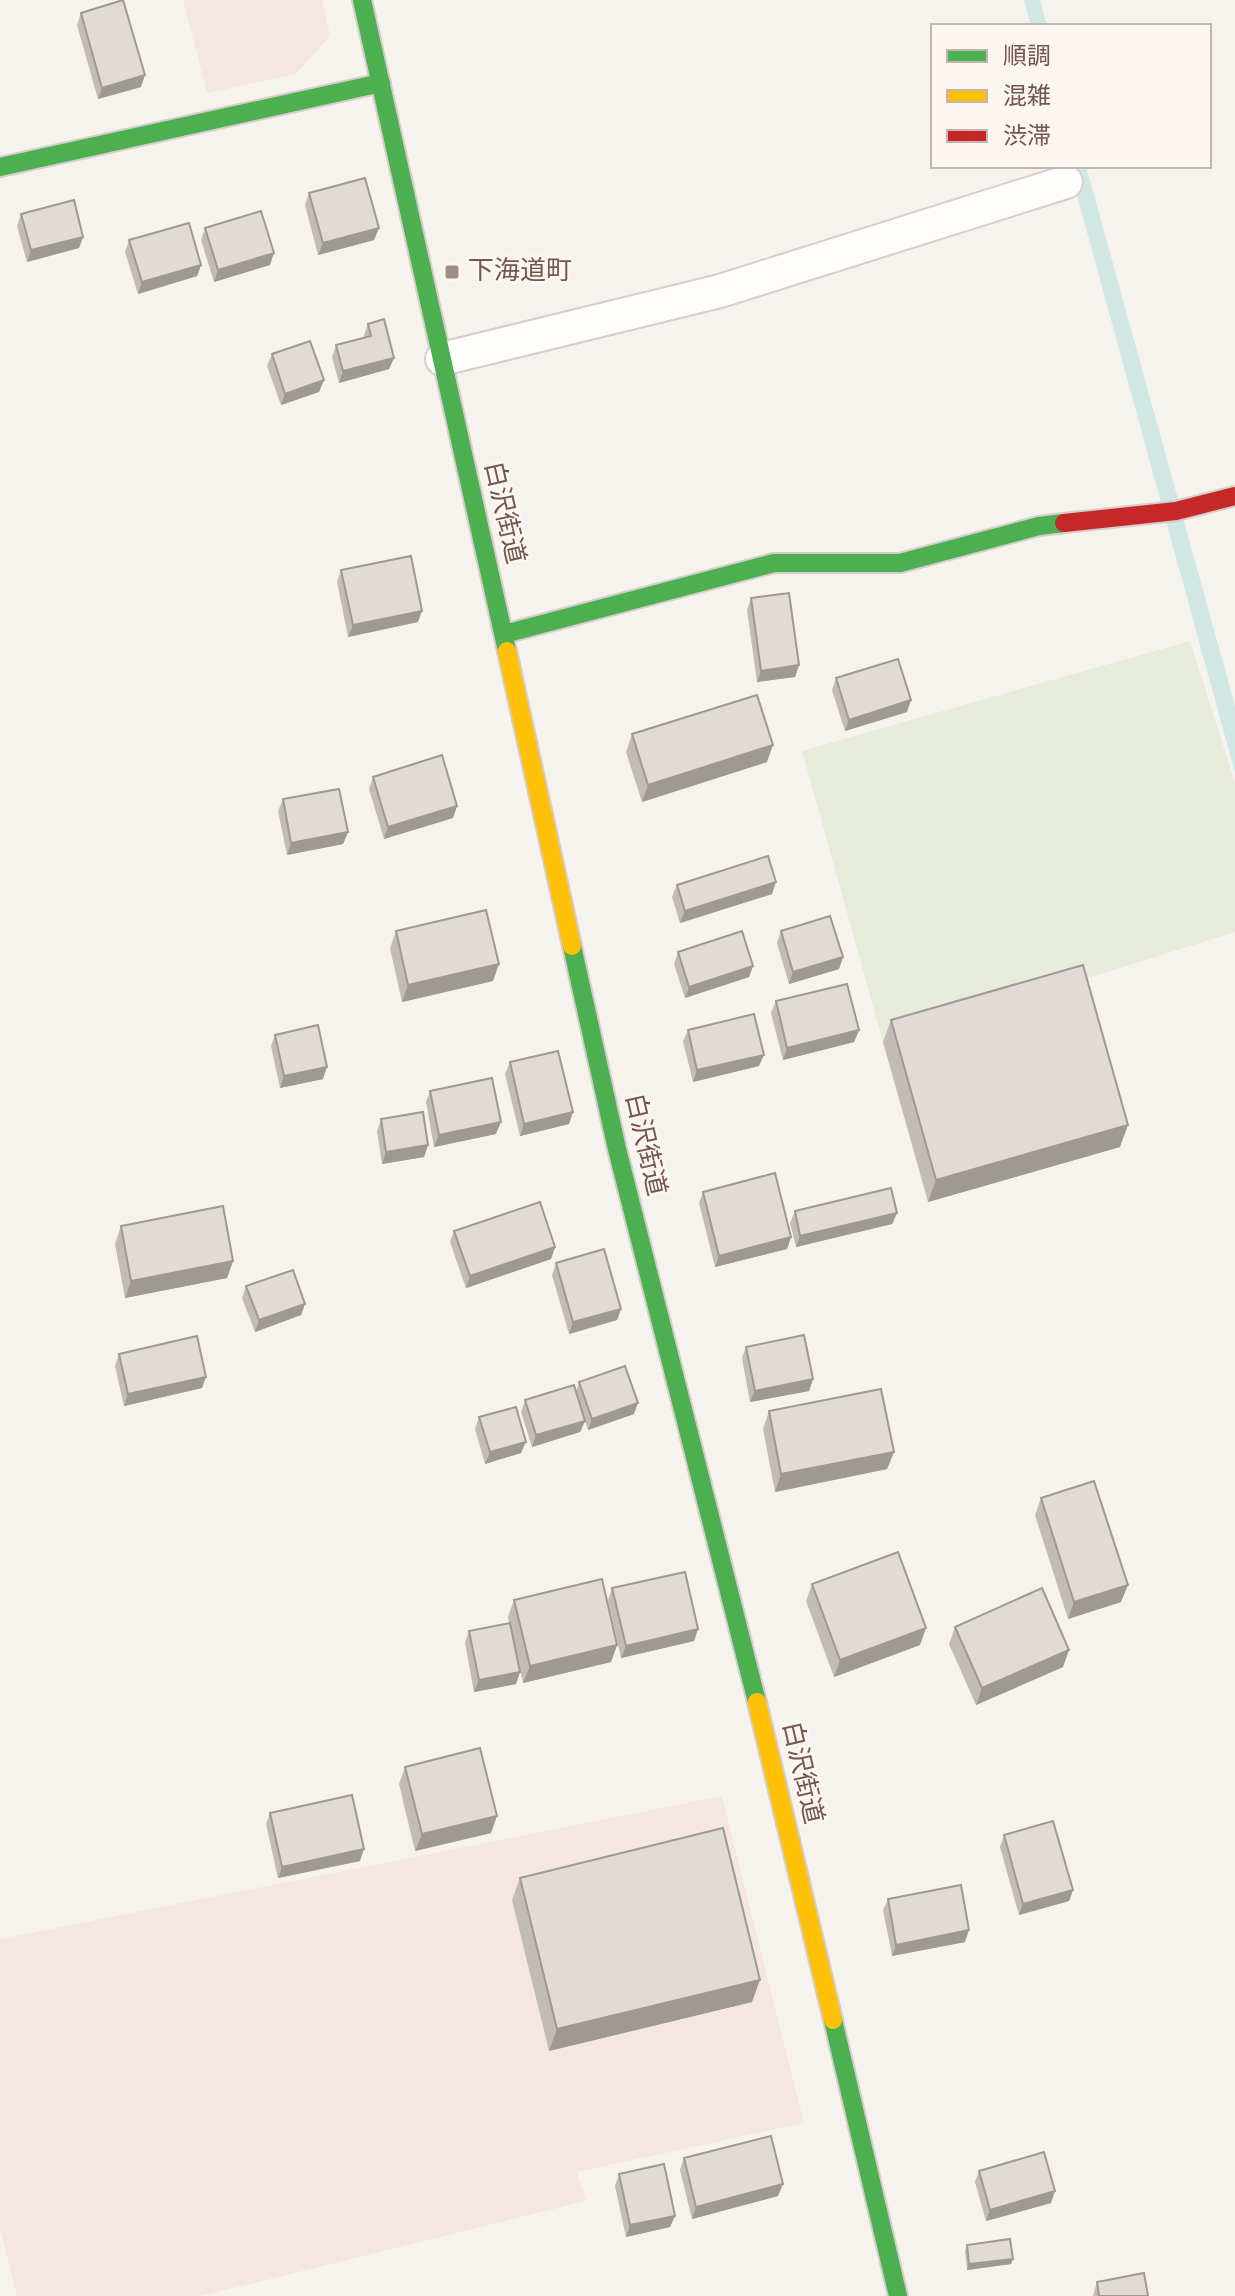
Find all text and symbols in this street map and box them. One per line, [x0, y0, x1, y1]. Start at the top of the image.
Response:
legend [931, 24, 1211, 168]
text: 順調 [1003, 43, 1051, 73]
text: 混雑 [1003, 83, 1051, 113]
text: 渋滞 [1003, 123, 1051, 153]
place label: 下海道町 [468, 256, 572, 289]
marker: 下海道町 [443, 263, 461, 281]
street label: 白沢街道 [475, 459, 531, 567]
street label: 白沢街道 [616, 1091, 672, 1199]
street label: 白沢街道 [773, 1719, 829, 1827]

